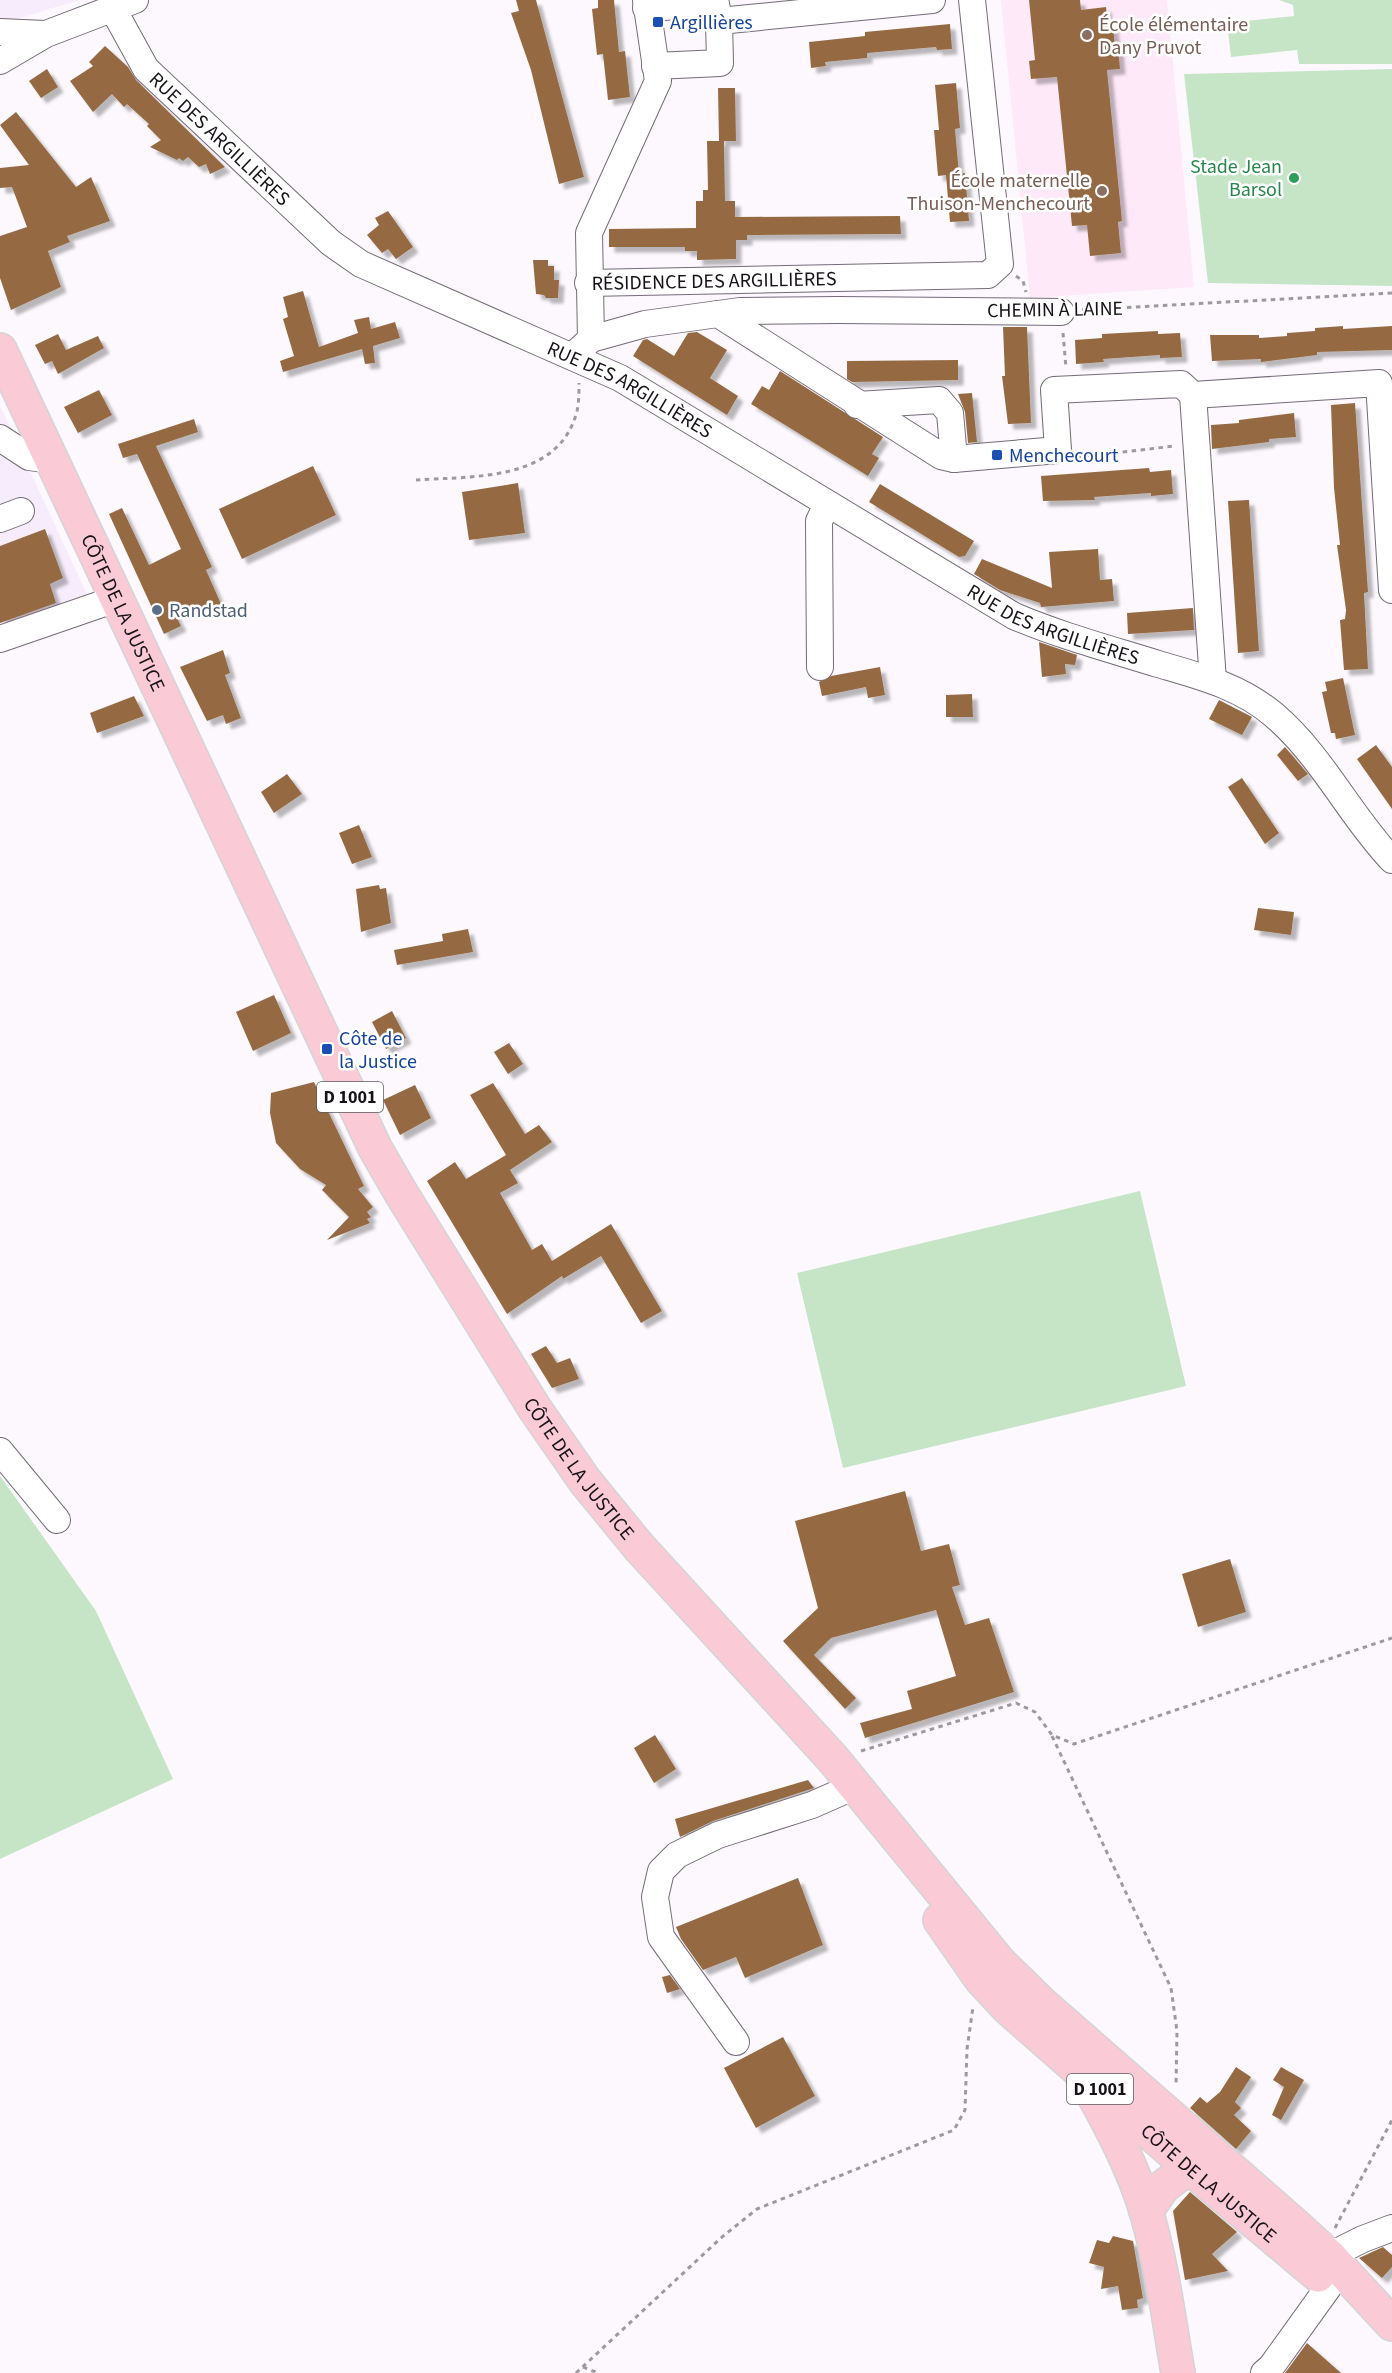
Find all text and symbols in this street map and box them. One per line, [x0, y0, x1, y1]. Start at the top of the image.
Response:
place label: Argillières [670, 9, 753, 37]
place label: École élémentaire Dany Pruvot [1099, 11, 1248, 62]
marker: Argillières [651, 15, 665, 29]
marker: École élémentaire Dany Pruvot [1080, 28, 1094, 42]
street label: RUE DES ARGILLIÈRES [143, 66, 296, 213]
place label: Stade Jean Barsol [1190, 153, 1282, 204]
place label: École maternelle Thuison-Menchecourt [907, 167, 1090, 218]
marker: Stade Jean Barsol [1287, 171, 1301, 185]
marker: École maternelle Thuison-Menchecourt [1095, 184, 1109, 198]
street label: RÉSIDENCE DES ARGILLIÈRES [591, 265, 837, 298]
street label: CHEMIN À LAINE [987, 295, 1123, 325]
street label: RUE DES ARGILLIÈRES [542, 335, 717, 446]
place label: Menchecourt [1009, 442, 1119, 470]
marker: Menchecourt [990, 448, 1004, 462]
street label: CÔTE DE LA JUSTICE [73, 530, 171, 696]
street label: RUE DES ARGILLIÈRES [961, 578, 1143, 672]
place label: Randstad [169, 597, 248, 625]
marker: Randstad [150, 603, 164, 617]
place label: Côte de la Justice [339, 1025, 417, 1076]
marker: Côte de la Justice [320, 1042, 334, 1056]
road number: D 1001 [317, 1082, 383, 1112]
street label: CÔTE DE LA JUSTICE [516, 1392, 641, 1546]
road number: D 1001 [1067, 2074, 1133, 2104]
street label: CÔTE DE LA JUSTICE [1134, 2118, 1283, 2250]

